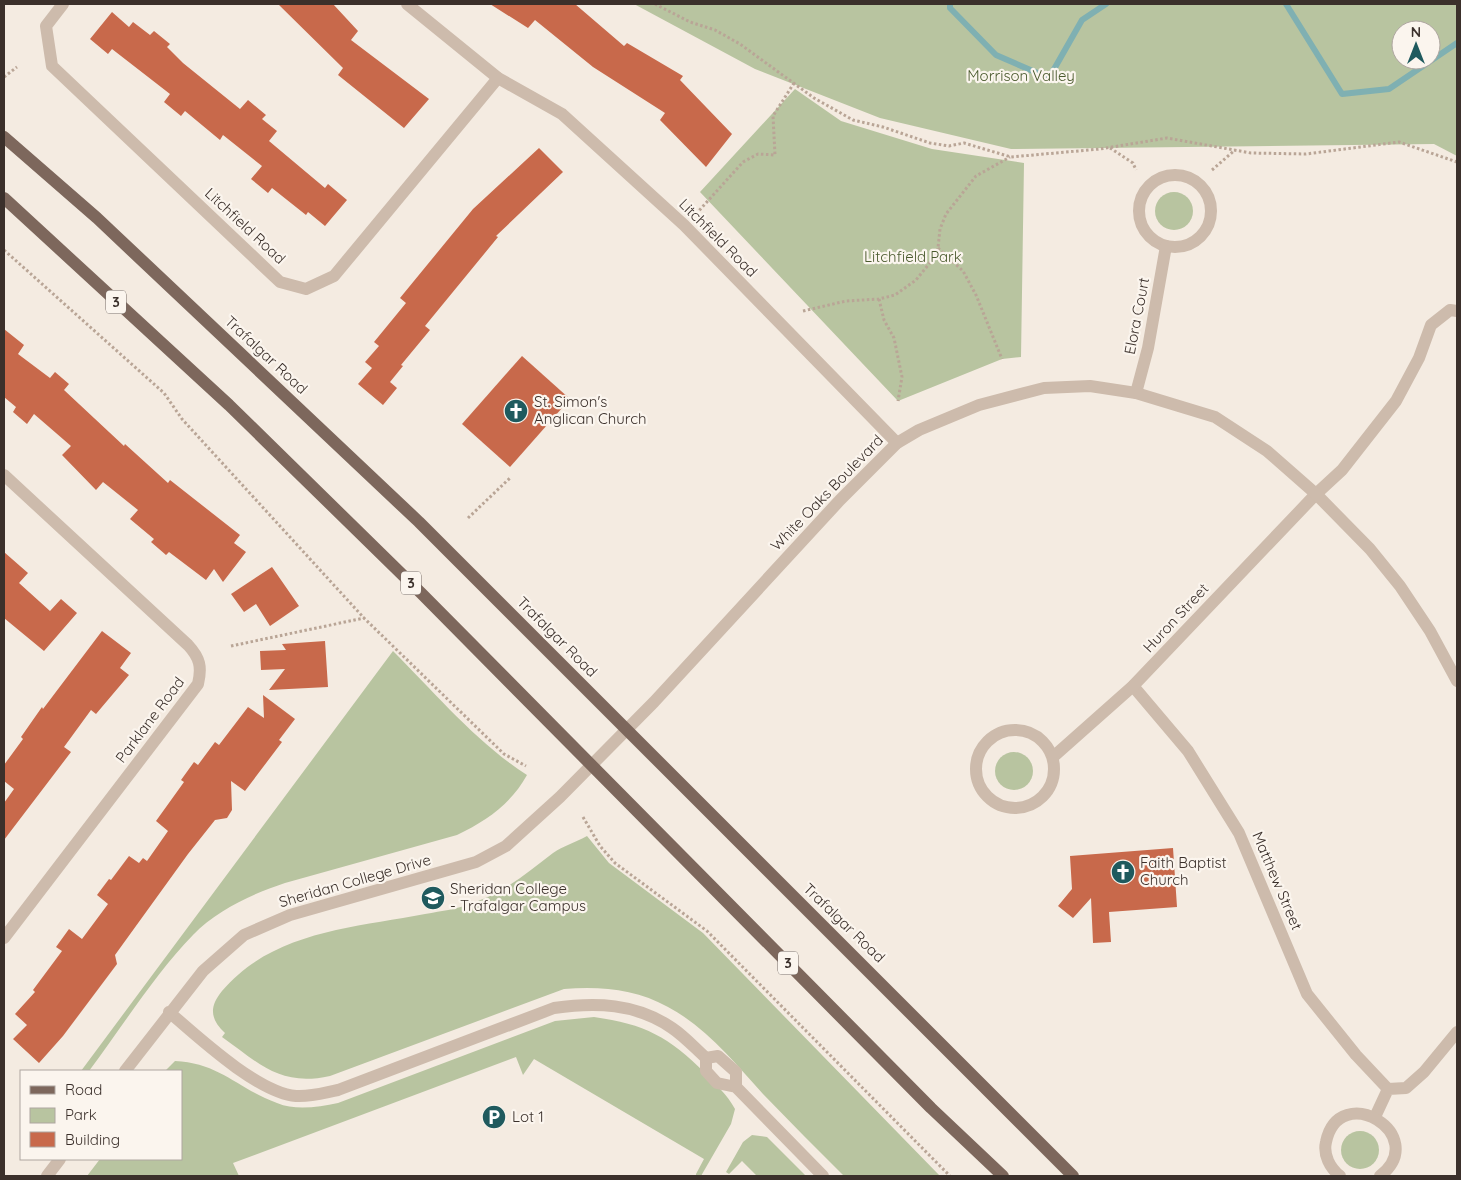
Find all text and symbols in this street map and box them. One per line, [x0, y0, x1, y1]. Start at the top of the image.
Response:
north arrow [1391, 20, 1441, 70]
text: N [1411, 23, 1421, 41]
park label: Morrison Valley [967, 66, 1075, 85]
street label: Litchfield Road [201, 183, 290, 268]
street label: Litchfield Road [675, 194, 762, 281]
park label: Litchfield Park [864, 247, 962, 266]
street label: Elora Court [1120, 276, 1153, 356]
road number: 3 [106, 290, 126, 314]
street label: Trafalgar Road [221, 312, 312, 398]
place label: St. Simon's Anglican Church [534, 392, 647, 428]
church icon: St. Simon's Anglican Church [503, 398, 529, 424]
street label: White Oaks Boulevard [766, 431, 887, 555]
road number: 3 [401, 572, 421, 594]
street label: Huron Street [1139, 579, 1212, 656]
street label: Trafalgar Road [513, 592, 602, 681]
street label: Parklane Road [111, 673, 188, 766]
street label: Matthew Street [1248, 829, 1307, 933]
street label: Sheridan College Drive [277, 850, 433, 911]
place label: Faith Baptist Church [1140, 853, 1227, 889]
church icon: Faith Baptist Church [1110, 859, 1136, 885]
place label: Sheridan College - Trafalgar Campus [450, 879, 586, 915]
street label: Trafalgar Road [800, 879, 889, 966]
school or university icon: Sheridan College - Trafalgar Campus [420, 885, 446, 911]
road number: 3 [778, 951, 798, 974]
legend [20, 1070, 182, 1160]
text: Road [65, 1080, 102, 1099]
parking icon: Lot 1 [481, 1104, 507, 1130]
text: Park [65, 1105, 97, 1124]
place label: Lot 1 [512, 1107, 544, 1126]
text: Building [65, 1130, 120, 1149]

